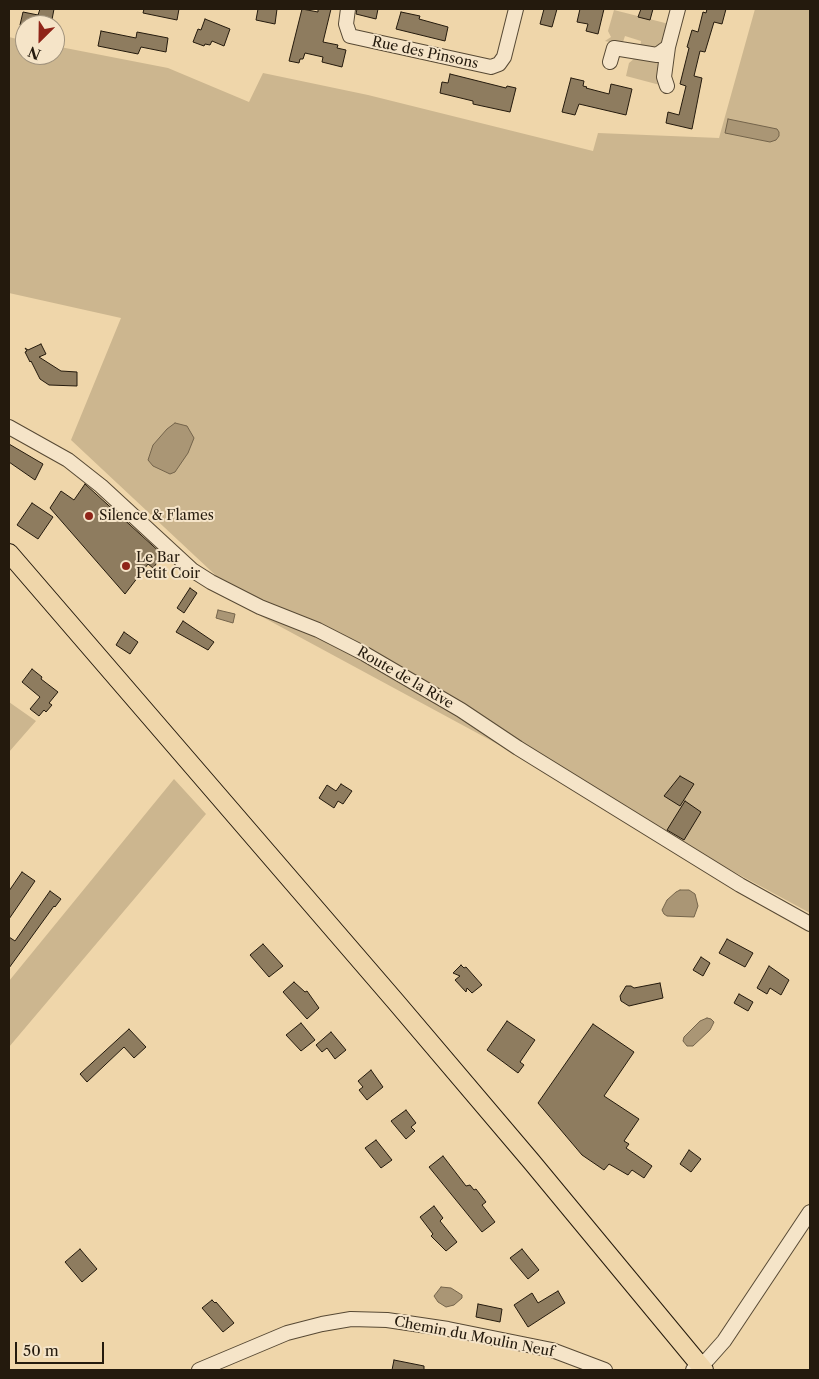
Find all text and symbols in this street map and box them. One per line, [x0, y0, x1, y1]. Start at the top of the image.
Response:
north arrow [15, 15, 65, 65]
street label: Rue des Pinsons [370, 34, 480, 72]
text: N [25, 42, 44, 64]
place label: Silence & Flames [99, 508, 214, 524]
marker: Silence & Flames [83, 510, 95, 522]
place label: Le Bar Petit Coir [136, 550, 200, 582]
marker: Le Bar Petit Coir [120, 560, 132, 572]
street label: Route de la Rive [354, 644, 456, 712]
street label: Chemin du Moulin Neuf [393, 1313, 555, 1361]
scale bar [18, 1332, 106, 1364]
text: 50 m [23, 1341, 59, 1360]

